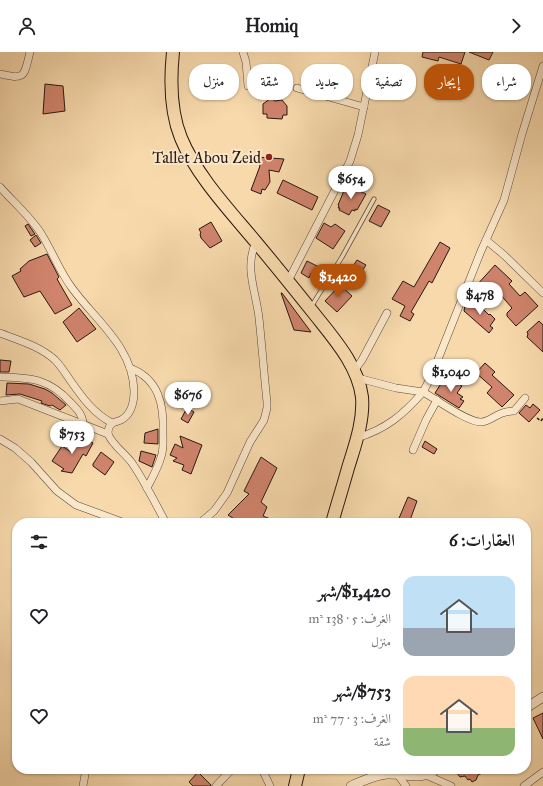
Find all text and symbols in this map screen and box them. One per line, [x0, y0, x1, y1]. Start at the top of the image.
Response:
icon: person [16, 15, 38, 37]
text: Homiq [245, 15, 298, 37]
icon: forward [505, 15, 527, 37]
chip: منزل [189, 64, 239, 100]
chip: شقة [247, 64, 293, 100]
chip: جديد [301, 64, 353, 100]
chip: تصفية [361, 64, 416, 100]
chip: إيجار [424, 64, 474, 100]
chip: شراء [482, 64, 531, 100]
place label: Tallet Abou Zeid [152, 148, 261, 167]
marker: Tallet Abou Zeid [264, 152, 274, 162]
pin: $654 [327, 166, 375, 200]
text: $654 [337, 171, 365, 187]
pin: $1,420 [305, 264, 371, 298]
text: $1,420 [319, 269, 357, 285]
pin: $478 [456, 282, 504, 316]
text: $478 [466, 287, 494, 303]
pin: $1,040 [418, 359, 484, 393]
text: $1,040 [432, 364, 470, 380]
pin: $676 [164, 382, 212, 416]
text: $676 [174, 387, 202, 403]
pin: $753 [48, 421, 96, 455]
text: $753 [59, 426, 85, 442]
text: العقارات: 6 [449, 530, 515, 551]
icon: filters [28, 531, 50, 553]
text: $1,420/شهر [318, 581, 391, 602]
icon: home [435, 592, 483, 640]
icon: heart [28, 605, 50, 627]
text: الغرف: 5 · 138 m² [309, 611, 391, 627]
text: منزل [371, 634, 391, 650]
text: $753/شهر [333, 681, 391, 702]
icon: home [435, 692, 483, 740]
icon: heart [28, 705, 50, 727]
text: الغرف: 3 · 77 m² [313, 711, 391, 727]
text: شقة [374, 734, 391, 750]

